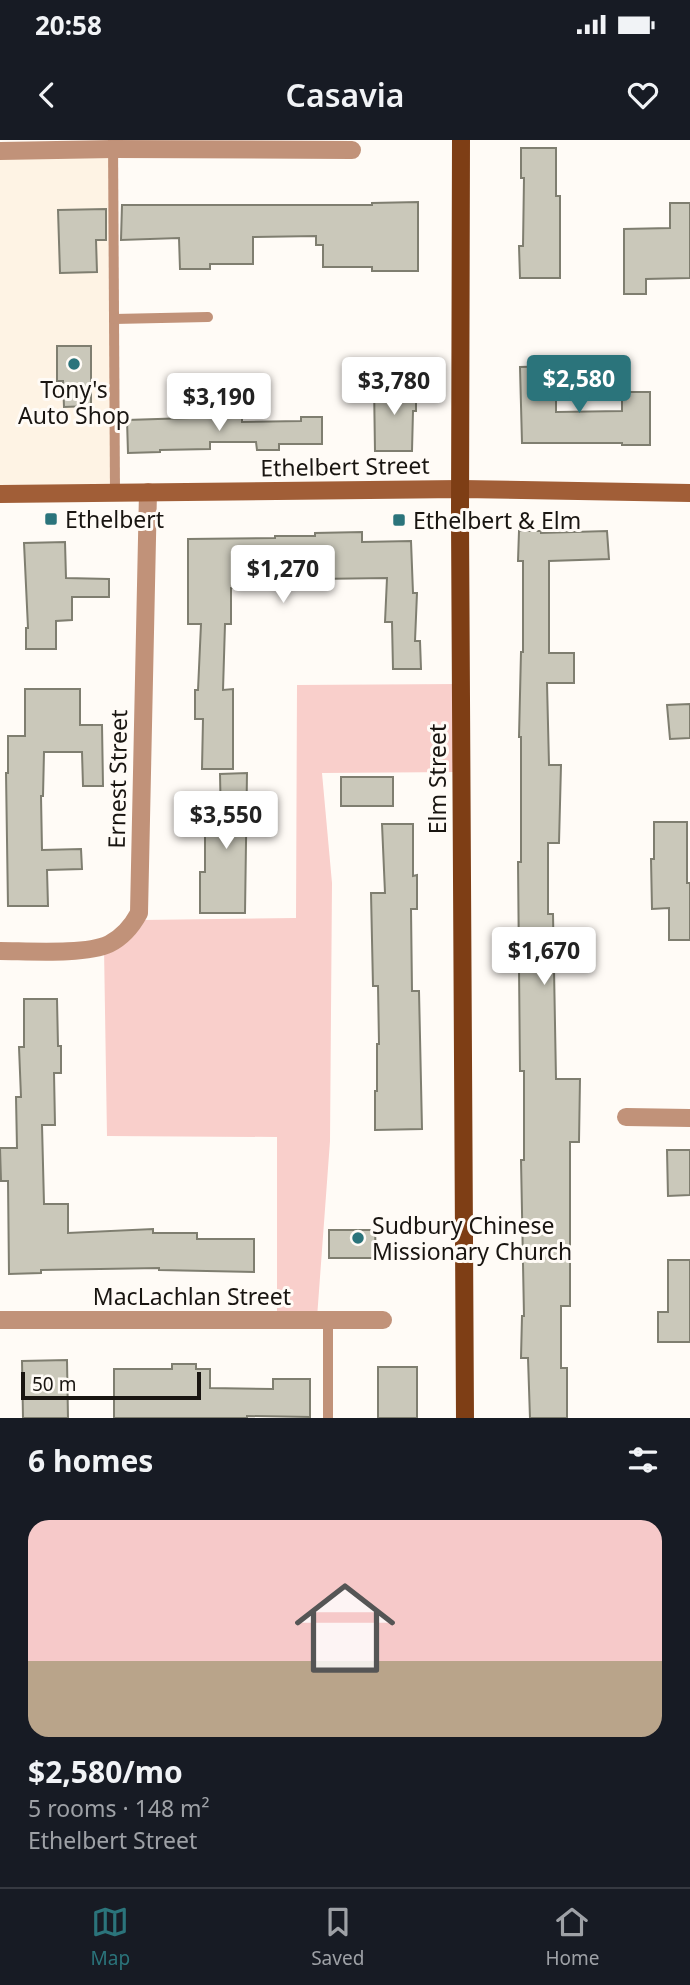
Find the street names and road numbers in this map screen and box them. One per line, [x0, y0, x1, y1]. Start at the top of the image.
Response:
street label: Ethelbert Street [260, 449, 430, 483]
street label: Ernest Street [100, 709, 134, 849]
street label: Elm Street [421, 724, 453, 834]
street label: MacLachlan Street [93, 1280, 291, 1312]

